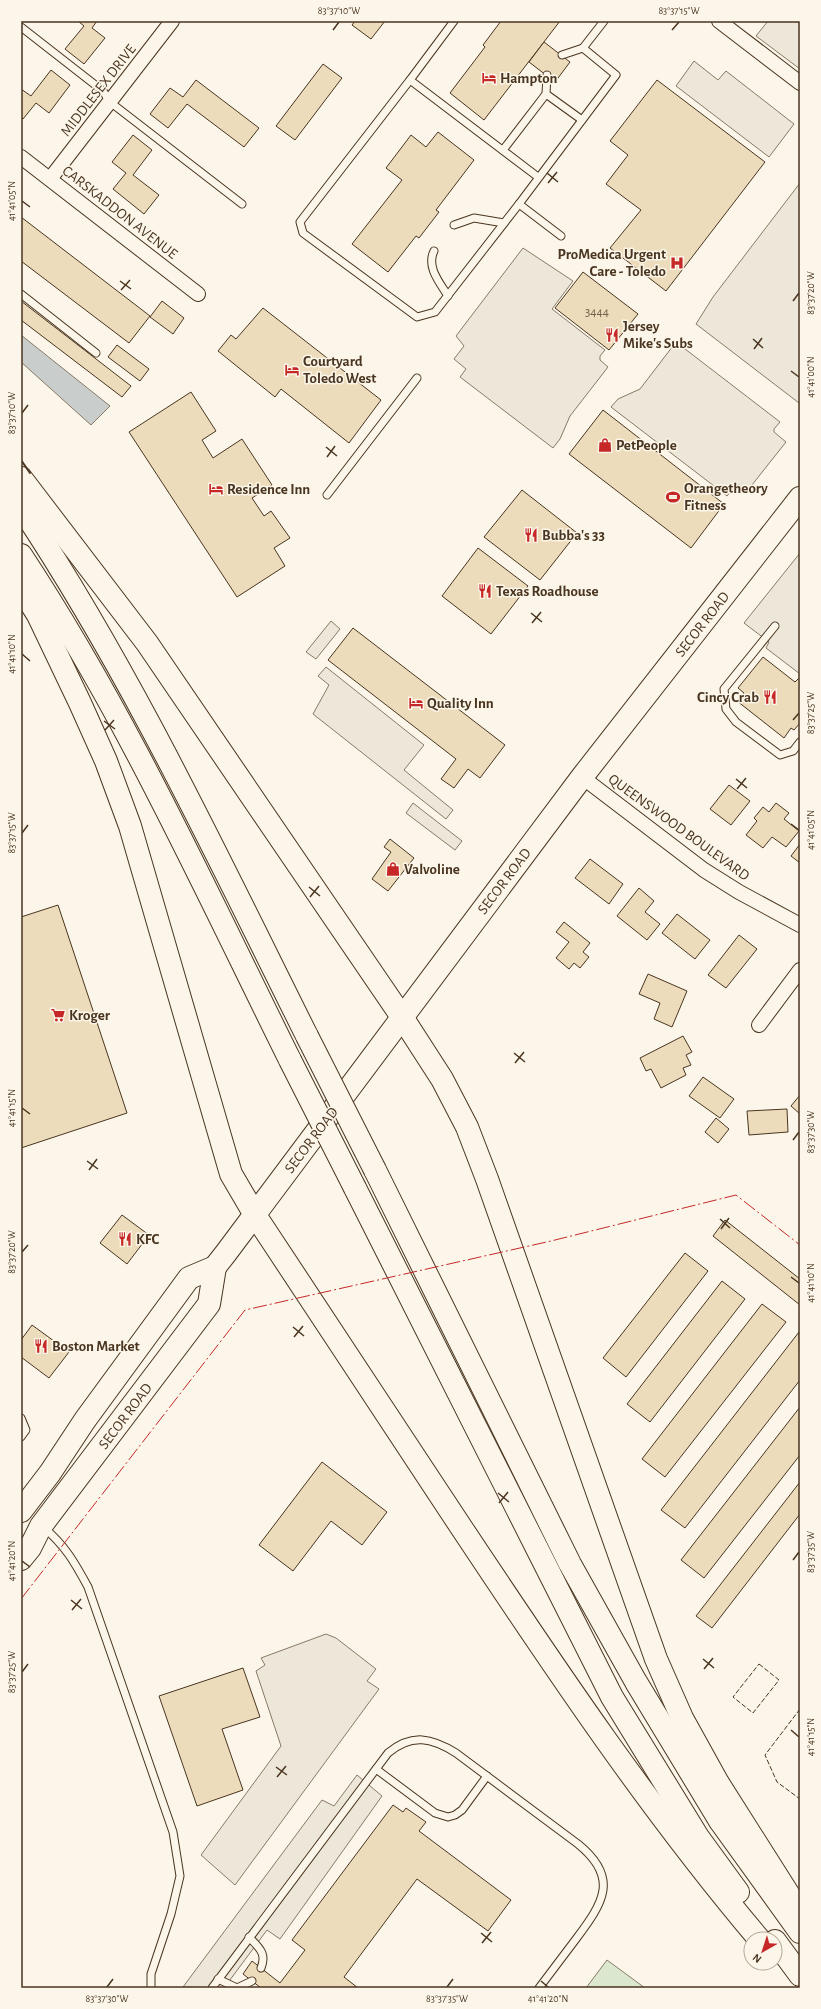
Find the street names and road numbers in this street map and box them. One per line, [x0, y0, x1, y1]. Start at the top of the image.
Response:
street label: MIDDLESEX DRIVE [58, 42, 139, 139]
street label: CARSKADDON AVENUE [59, 163, 180, 262]
street label: SECOR ROAD [672, 589, 733, 660]
street label: QUEENSWOOD BOULEVARD [605, 771, 752, 884]
street label: SECOR ROAD [475, 845, 534, 917]
street label: SECOR ROAD [282, 1104, 341, 1176]
street label: SECOR ROAD [96, 1380, 155, 1452]

